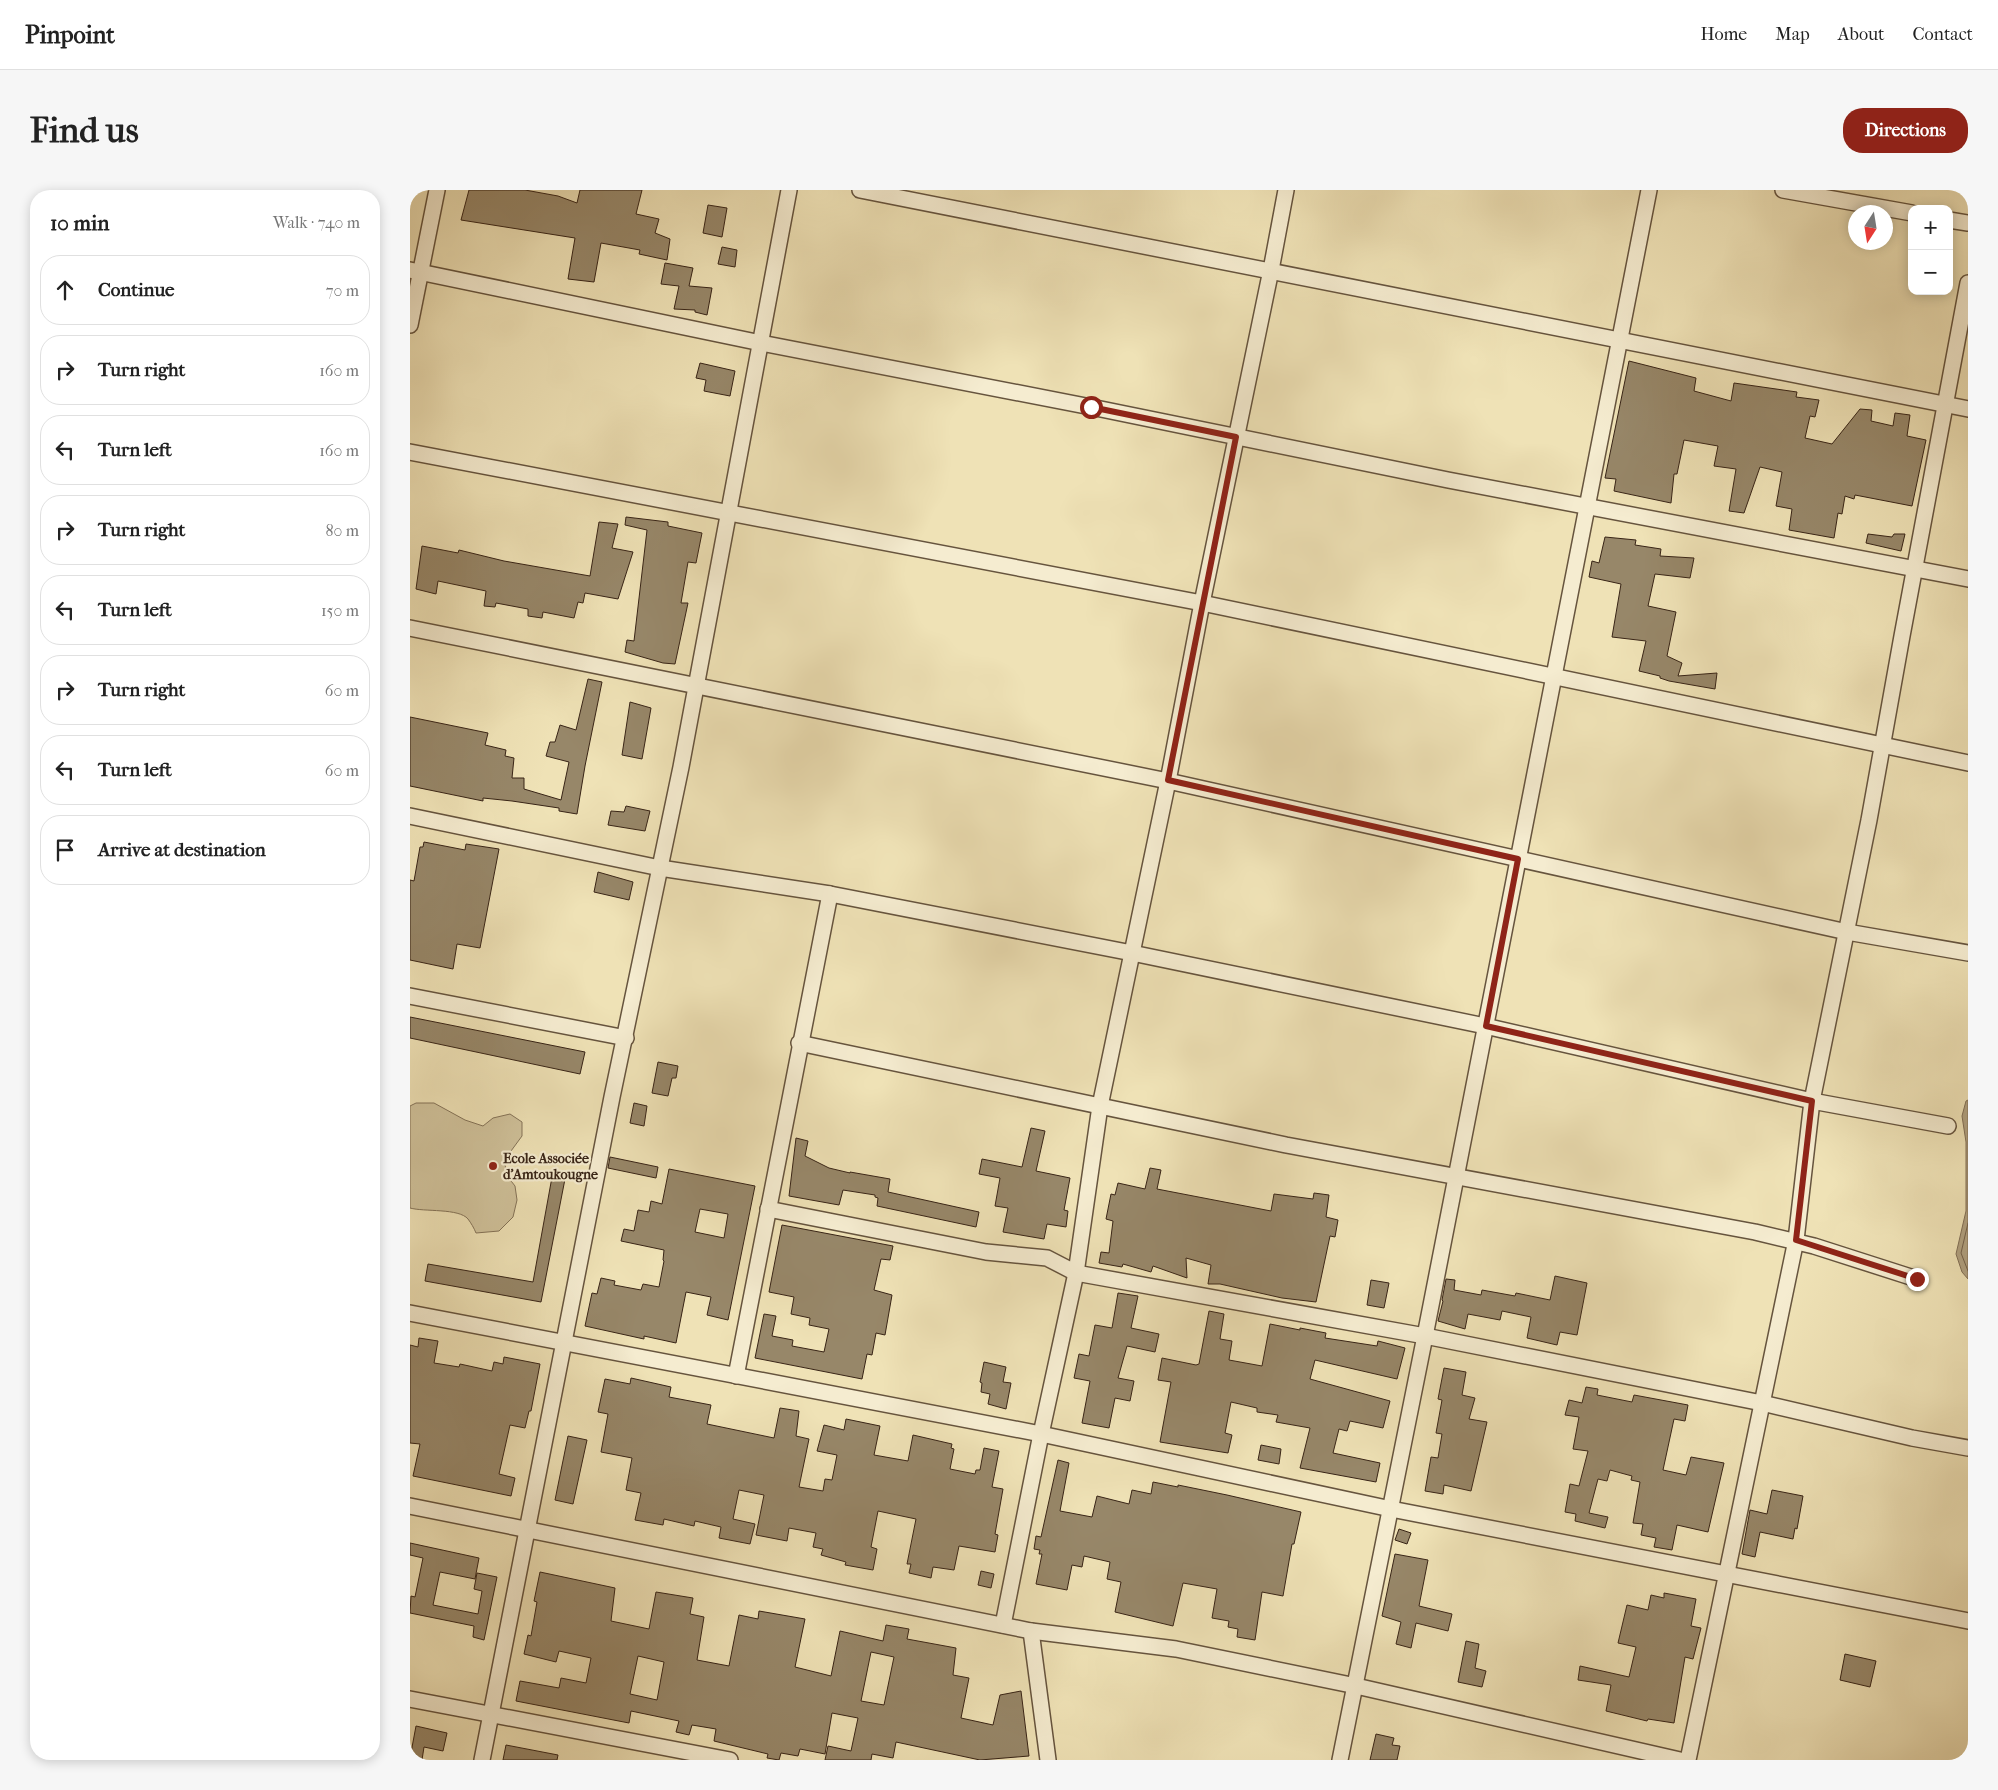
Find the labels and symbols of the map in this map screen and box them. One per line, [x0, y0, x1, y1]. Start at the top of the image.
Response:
north arrow [1848, 205, 1893, 250]
route start [1080, 396, 1103, 419]
place label: Ecole Associée d'Amtoukougne [503, 1150, 598, 1183]
marker: Ecole Associée d'Amtoukougne [487, 1160, 499, 1172]
route end [1906, 1268, 1929, 1291]

